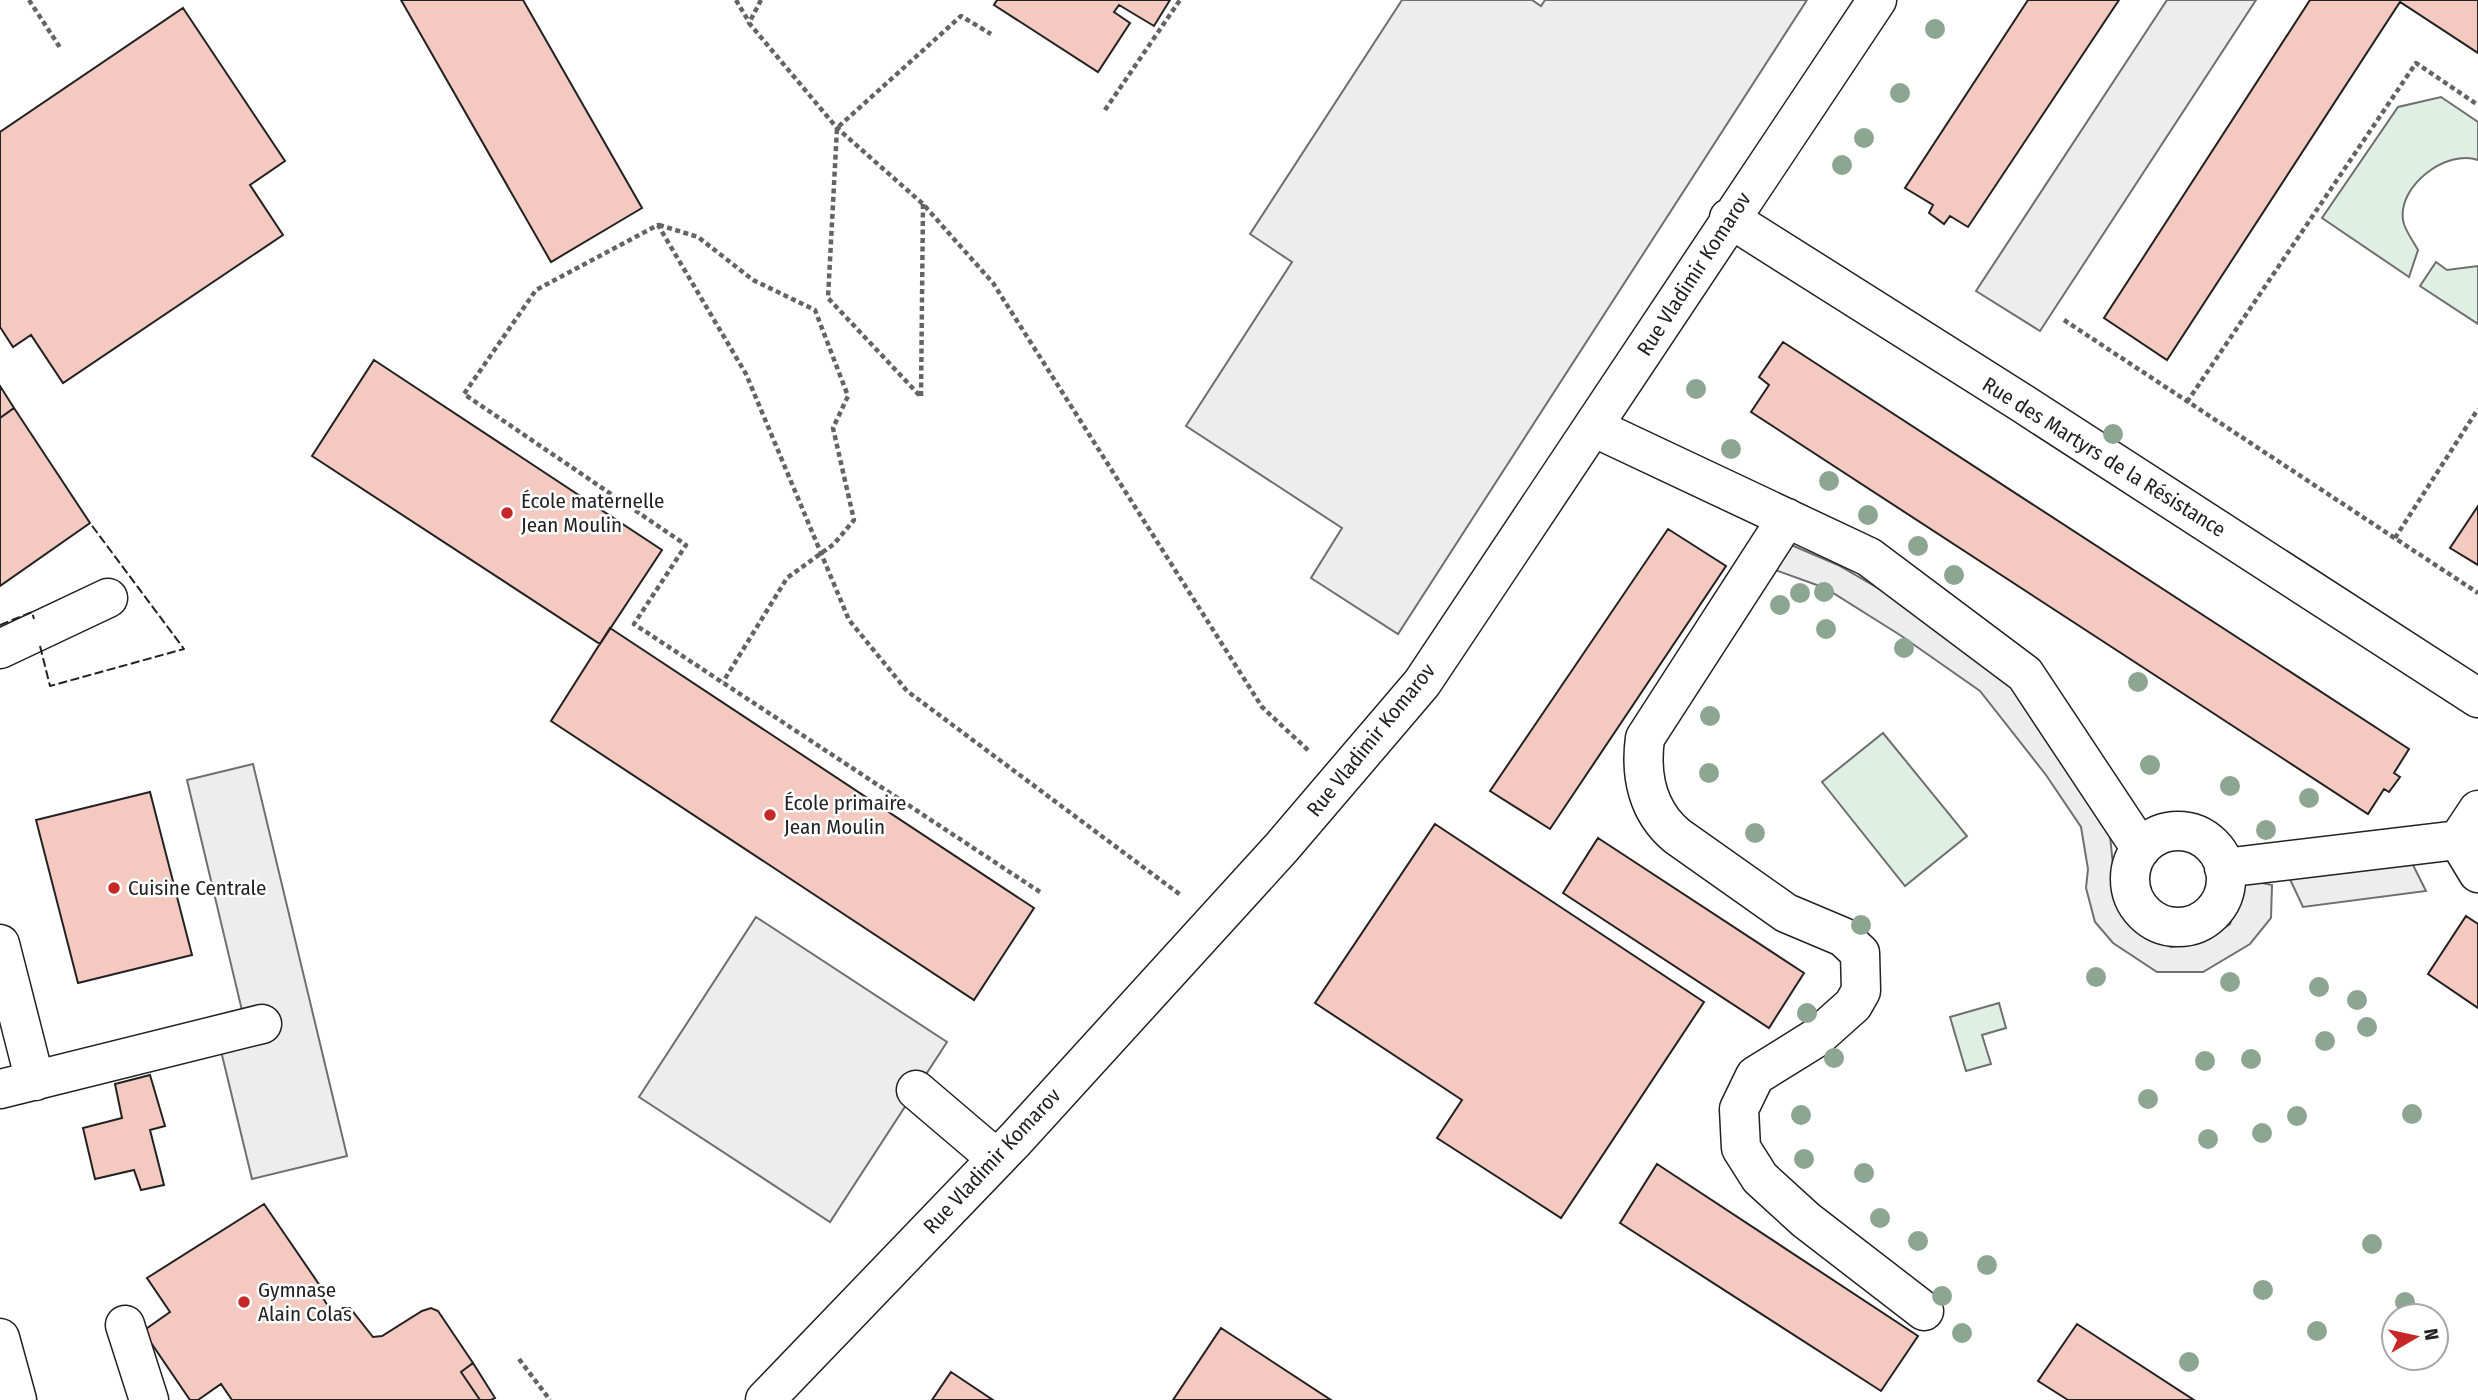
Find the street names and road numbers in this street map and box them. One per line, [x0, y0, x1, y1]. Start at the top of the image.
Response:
street label: Rue Vladimir Komarov [1631, 187, 1757, 361]
street label: Rue des Martyrs de la Résistance [1978, 371, 2230, 543]
street label: Rue Vladimir Komarov [1301, 658, 1441, 822]
street label: Rue Vladimir Komarov [918, 1082, 1067, 1239]

